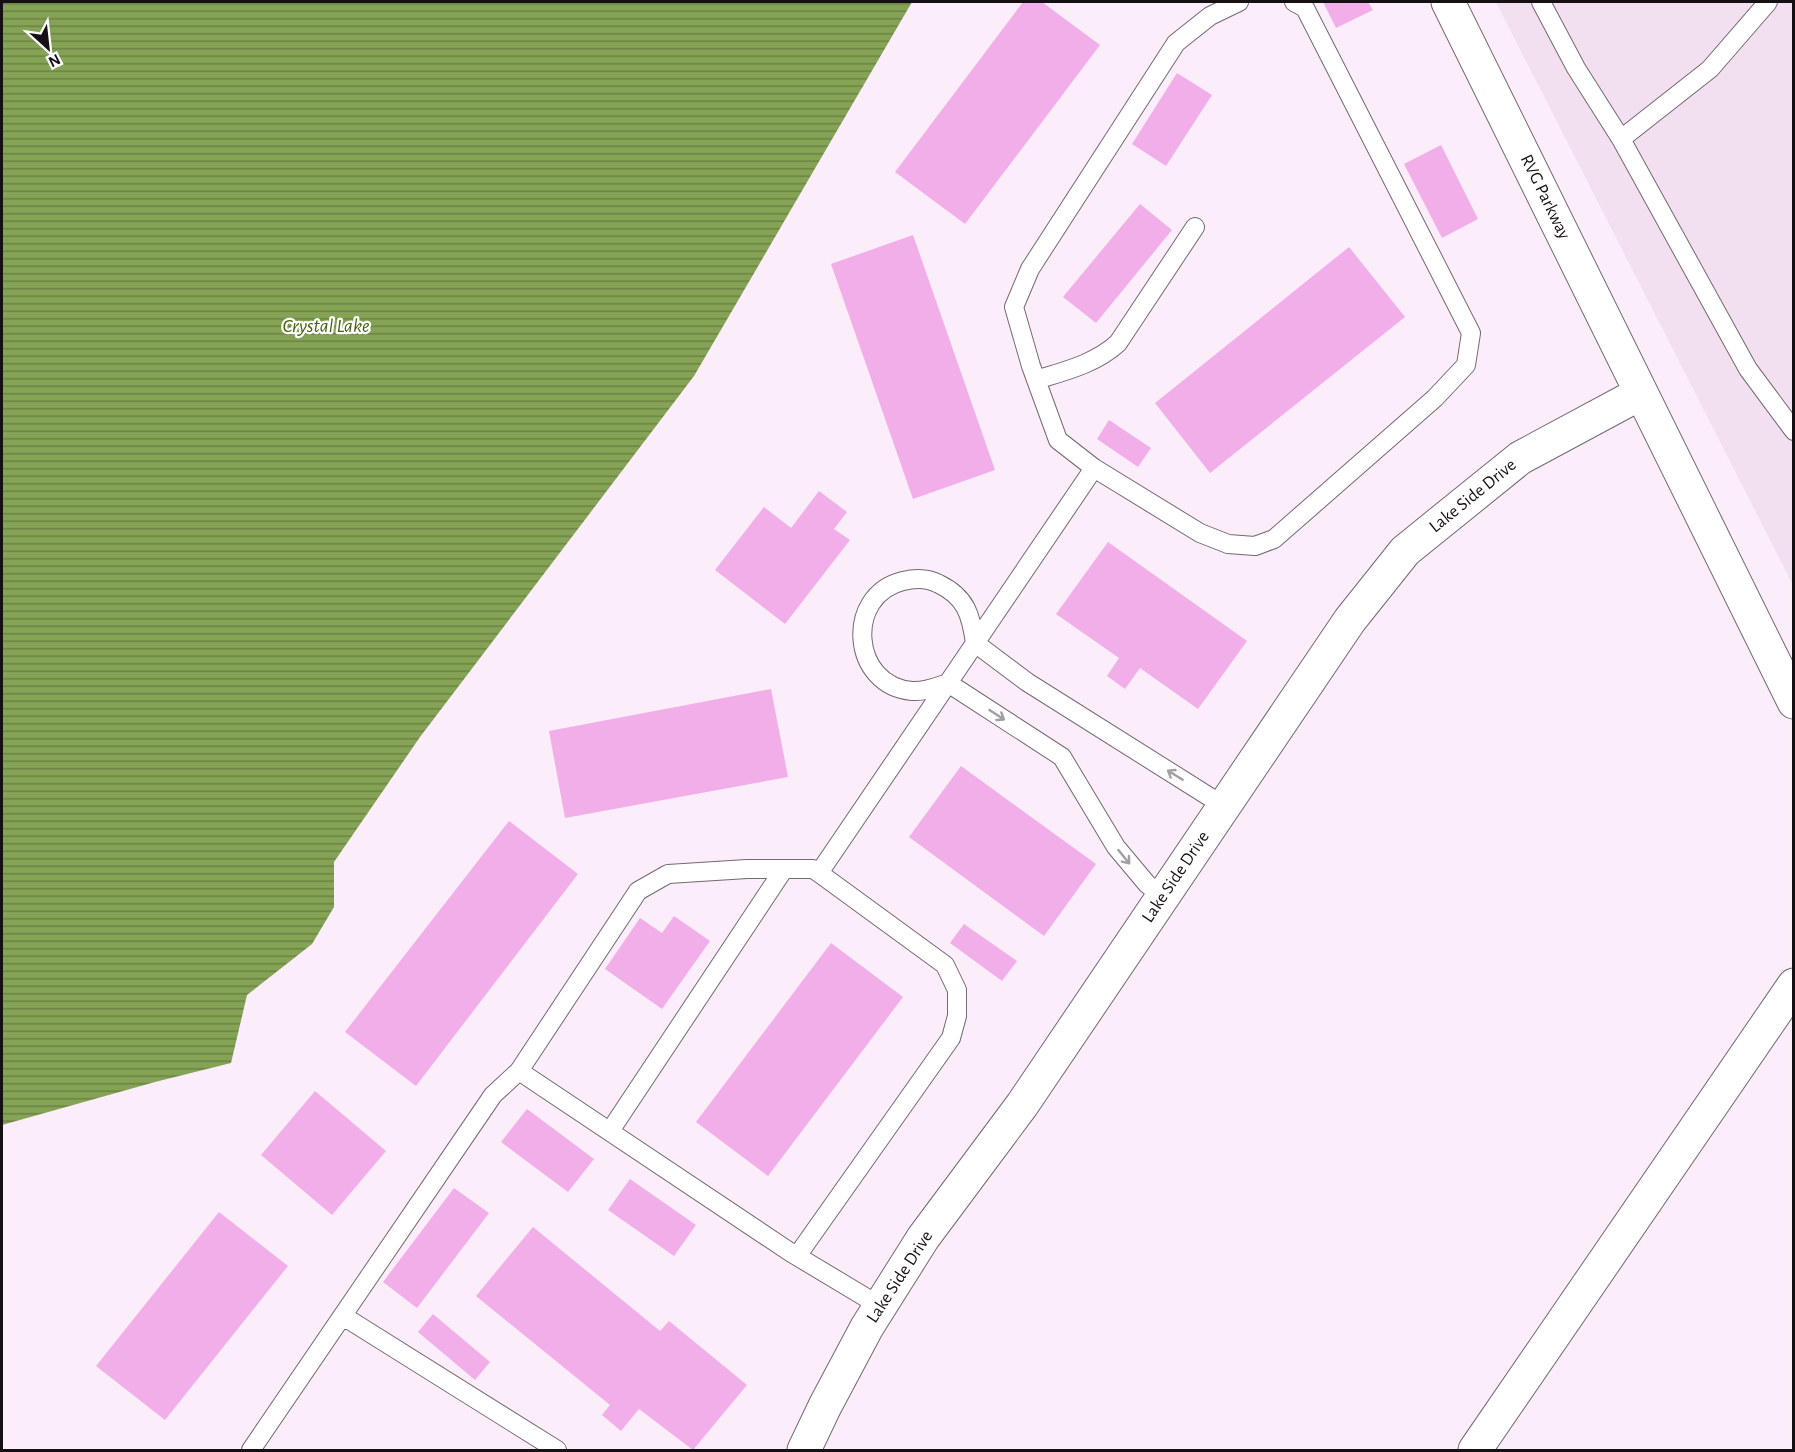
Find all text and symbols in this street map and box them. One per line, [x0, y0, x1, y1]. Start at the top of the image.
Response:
north arrow [18, 18, 78, 78]
text: N [46, 51, 63, 70]
street label: RVG Parkway [1517, 152, 1573, 243]
water label: Crystal Lake [282, 316, 370, 336]
street label: Lake Side Drive [1426, 456, 1520, 536]
one-way arrow [988, 709, 1005, 721]
one-way arrow [1167, 768, 1184, 780]
street label: Lake Side Drive [1139, 828, 1213, 926]
one-way arrow [1117, 848, 1130, 864]
street label: Lake Side Drive [864, 1228, 936, 1326]

